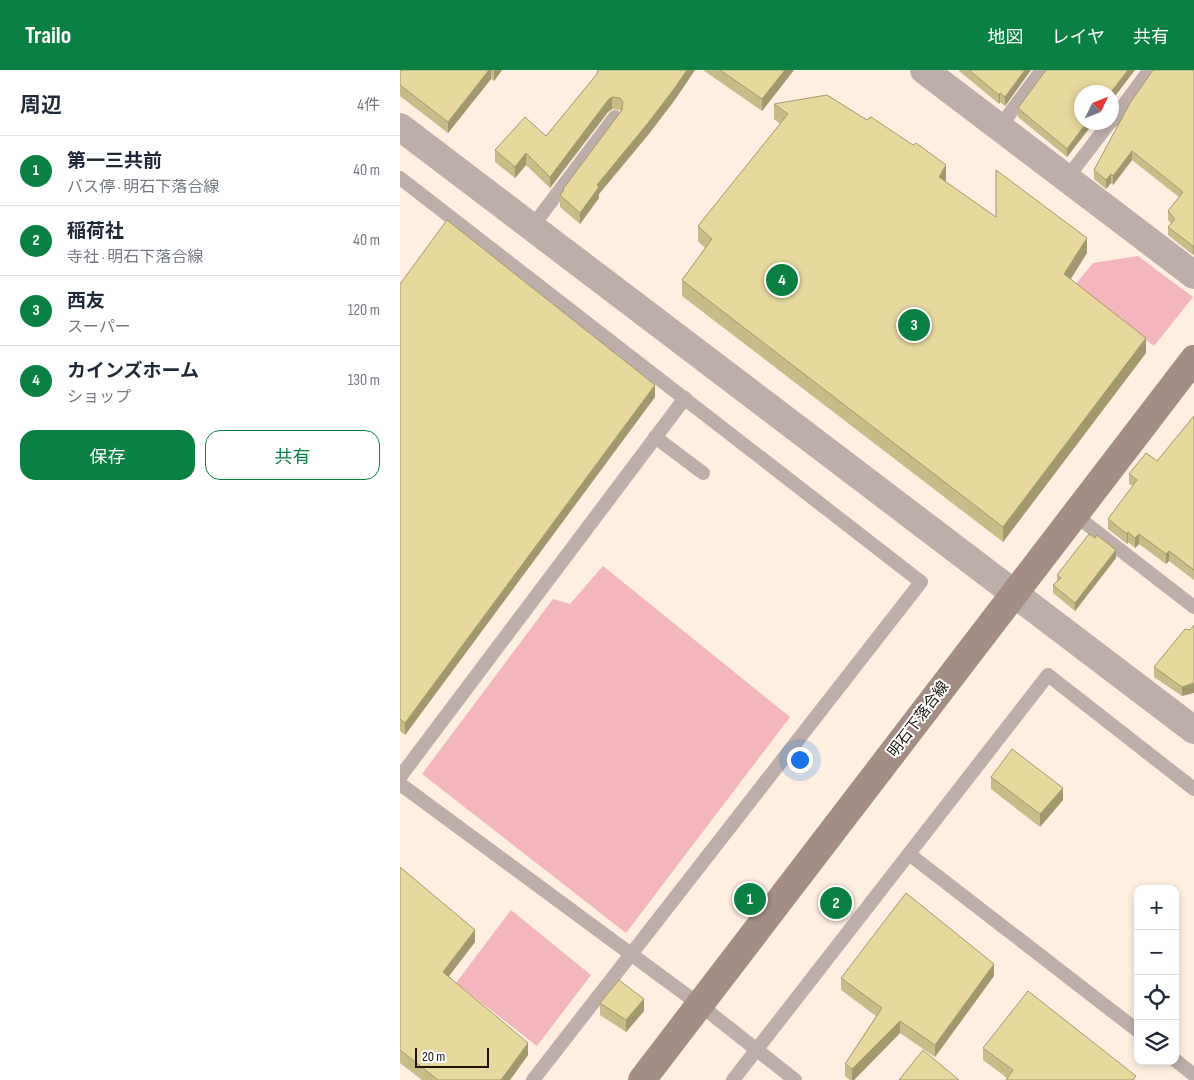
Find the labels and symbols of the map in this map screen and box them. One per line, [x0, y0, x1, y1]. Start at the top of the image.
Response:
north arrow [1074, 85, 1119, 130]
pin: 4 [766, 261, 798, 299]
pin: 3 [898, 306, 930, 344]
street label: 明石下落合線 [884, 678, 953, 761]
your location [787, 747, 813, 773]
pin: 1 [734, 880, 766, 918]
pin: 2 [820, 884, 852, 922]
scale bar [415, 1045, 489, 1068]

